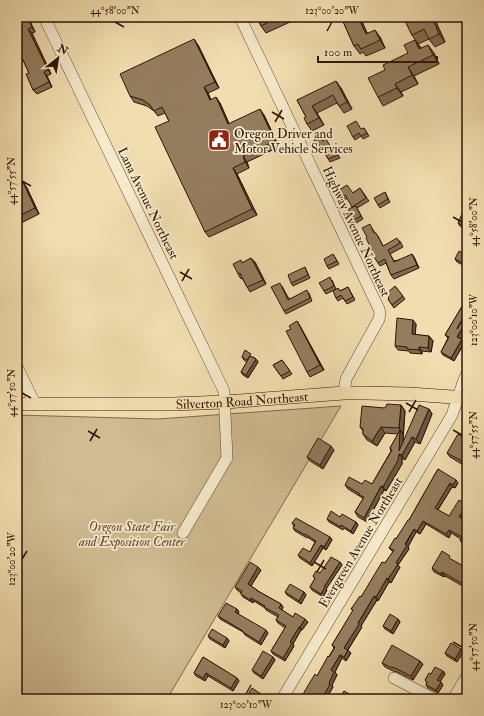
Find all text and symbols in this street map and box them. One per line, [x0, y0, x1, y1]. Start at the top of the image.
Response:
text: 44°58'00"N [90, 5, 140, 17]
text: 123°00'20"W [305, 5, 360, 17]
north arrow [38, 38, 78, 78]
scale bar [318, 38, 437, 64]
text: N [54, 41, 71, 58]
text: 100 m [324, 45, 353, 60]
place label: Oregon Driver and Motor Vehicle Services [234, 126, 353, 157]
public building icon: Oregon Driver and Motor Vehicle Services [206, 127, 232, 153]
street label: Lana Avenue Northeast [114, 145, 182, 262]
text: 44°57'55"N [6, 157, 18, 205]
street label: Highway Avenue Northeast [318, 164, 393, 300]
text: 44°58'00"N [468, 197, 480, 247]
text: 123°00'10"W [468, 293, 480, 346]
text: 44°57'50"N [6, 369, 18, 417]
street label: Silverton Road Northeast [175, 389, 309, 413]
text: 44°57'55"N [468, 411, 480, 459]
street label: Evergreen Avenue Northeast [315, 474, 406, 611]
park label: Oregon State Fair and Exposition Center [78, 519, 186, 550]
text: 123°00'20"W [6, 531, 18, 586]
text: 44°57'50"N [468, 623, 480, 671]
text: 123°00'10"W [220, 699, 273, 711]

